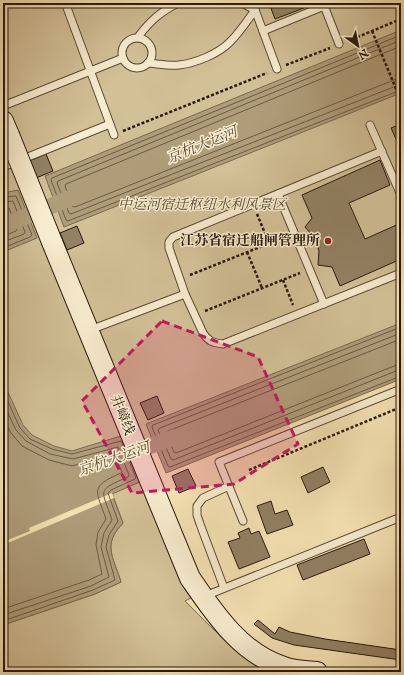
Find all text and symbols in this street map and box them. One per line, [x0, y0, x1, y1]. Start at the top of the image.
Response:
north arrow [338, 26, 378, 66]
text: N [355, 45, 372, 62]
water label: 京杭大运河 [164, 121, 243, 168]
park label: 中运河宿迁枢纽水利风景区 [118, 196, 288, 214]
place label: 江苏省宿迁船闸管理所 [180, 232, 320, 250]
marker: 江苏省宿迁船闸管理所 [323, 236, 333, 246]
street label: 井嶂线 [106, 392, 138, 438]
water label: 京杭大运河 [75, 437, 155, 480]

